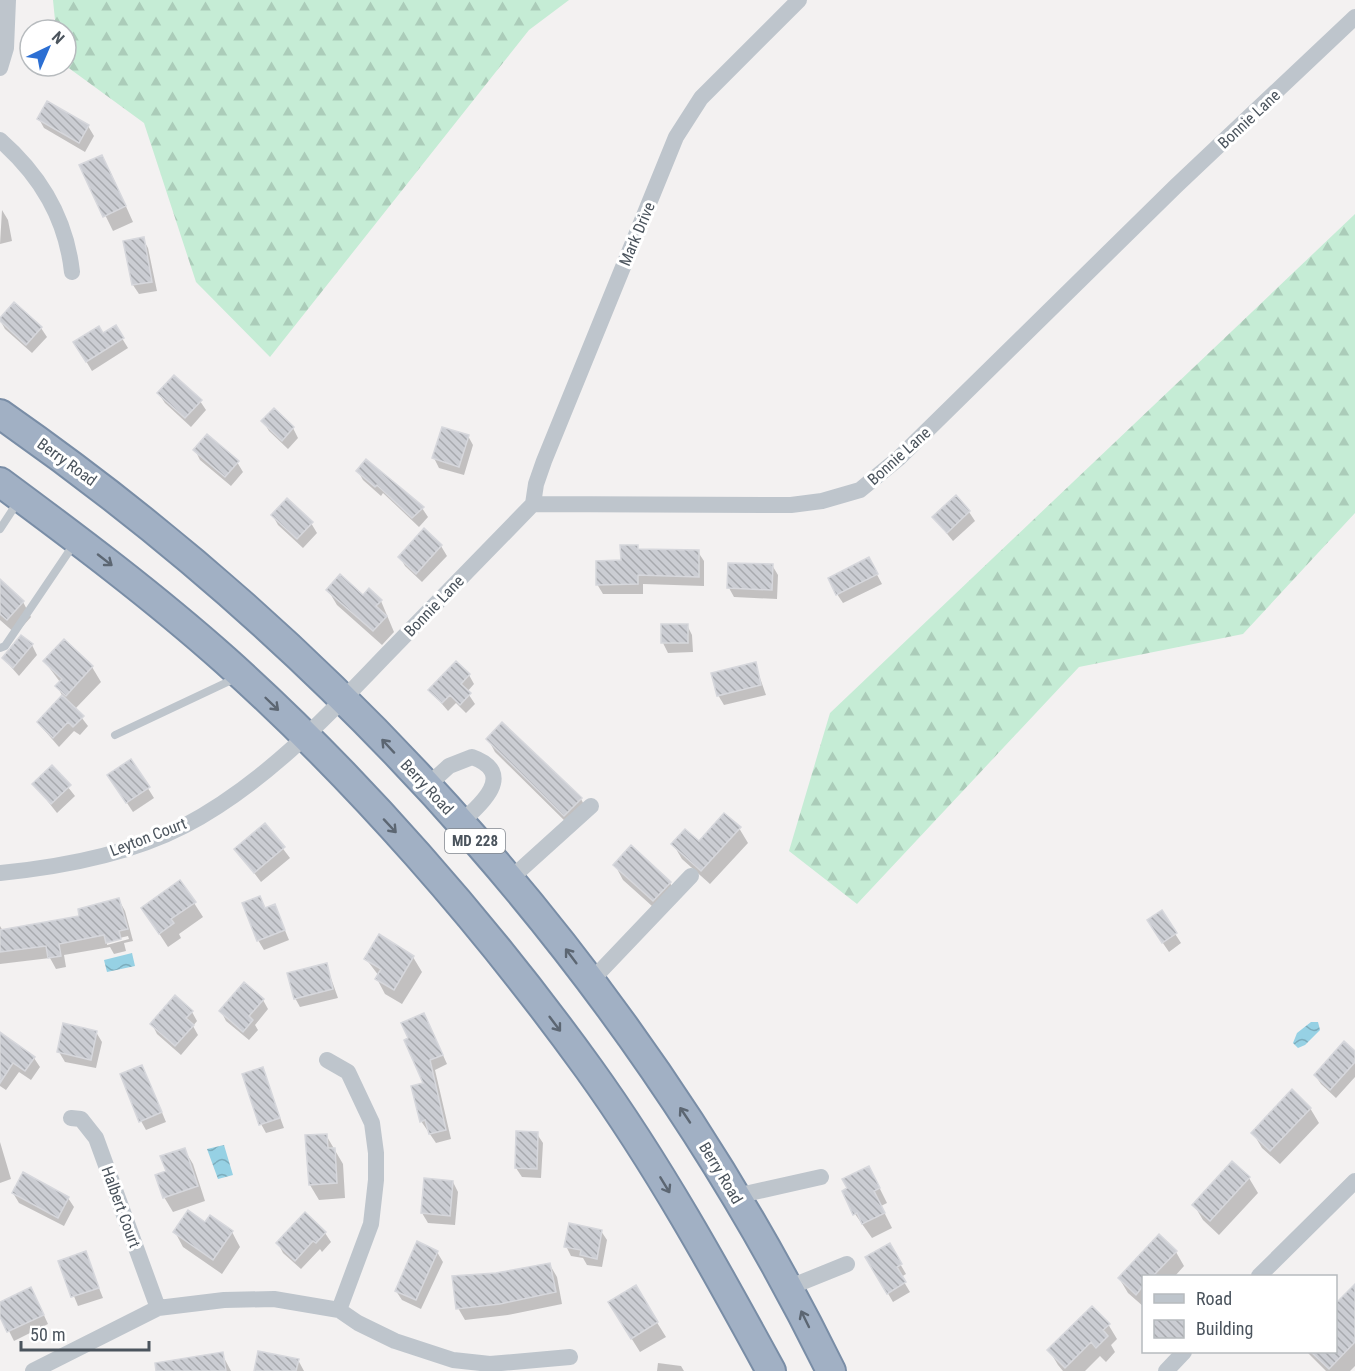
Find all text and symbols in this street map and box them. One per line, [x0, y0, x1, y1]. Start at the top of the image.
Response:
north arrow [18, 18, 78, 78]
text: N [48, 27, 68, 48]
street label: Bonnie Lane [1214, 86, 1284, 152]
street label: Mark Drive [615, 199, 659, 269]
street label: Bonnie Lane [864, 423, 934, 489]
street label: Berry Road [34, 434, 100, 490]
one-way arrow [97, 554, 113, 567]
street label: Bonnie Lane [400, 571, 468, 641]
one-way arrow [264, 697, 279, 711]
one-way arrow [381, 739, 395, 754]
street label: Berry Road [397, 755, 457, 819]
street label: Leyton Court [107, 814, 189, 860]
one-way arrow [383, 818, 397, 833]
road number: MD 228 [445, 829, 505, 853]
one-way arrow [565, 949, 577, 965]
one-way arrow [548, 1016, 561, 1032]
one-way arrow [678, 1106, 691, 1123]
street label: Berry Road [695, 1139, 747, 1207]
street label: Halbert Court [98, 1164, 145, 1251]
one-way arrow [659, 1176, 671, 1193]
legend [1142, 1275, 1337, 1353]
text: Road [1196, 1288, 1232, 1309]
one-way arrow [799, 1310, 811, 1328]
scale bar [21, 1314, 148, 1352]
text: Building [1196, 1318, 1253, 1339]
text: 50 m [30, 1324, 65, 1345]

